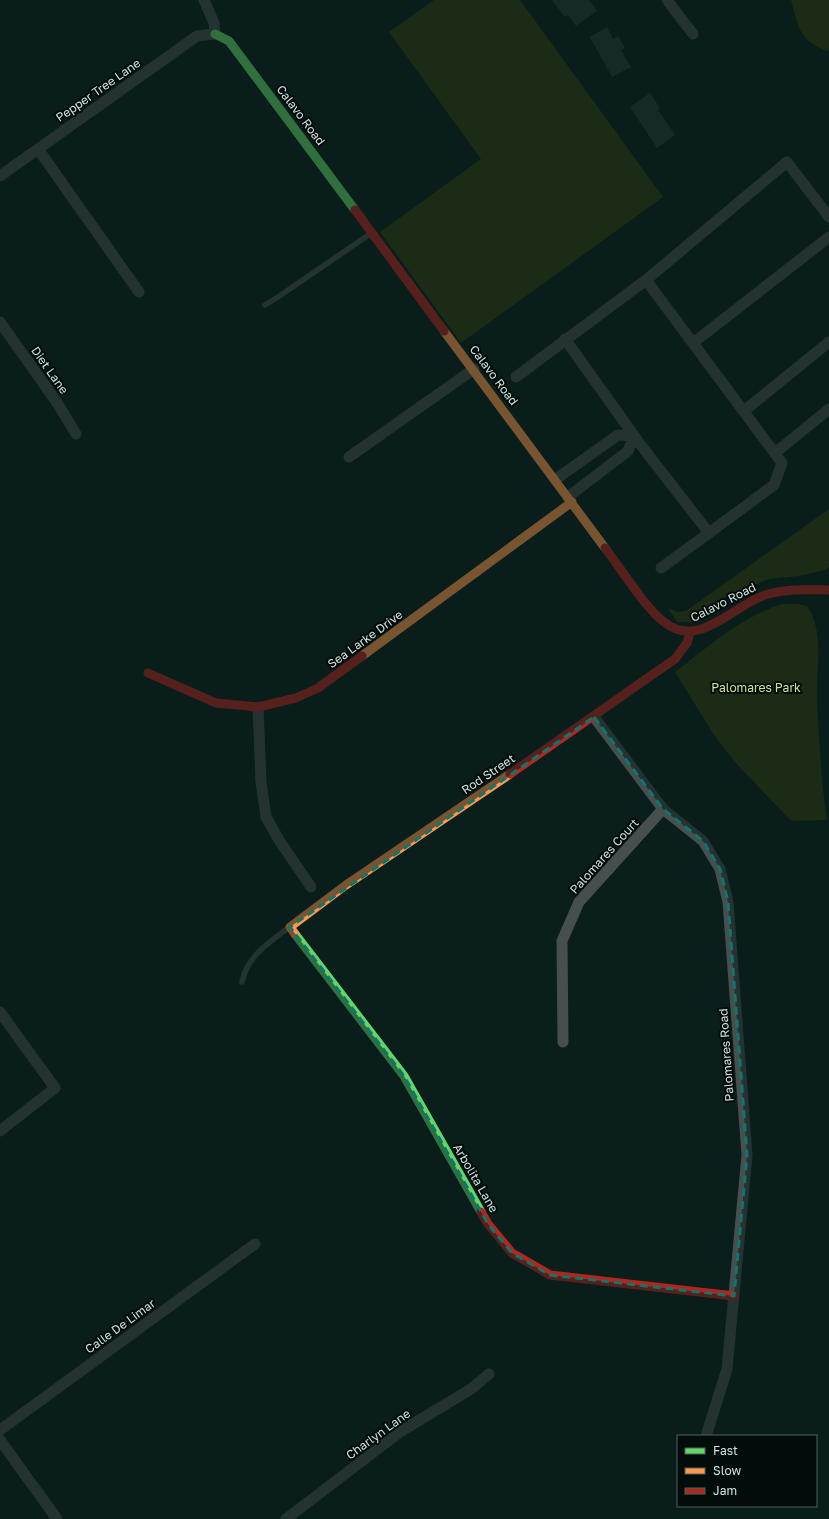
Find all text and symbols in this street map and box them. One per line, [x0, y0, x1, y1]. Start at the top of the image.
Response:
street label: Pepper Tree Lane [53, 55, 143, 125]
street label: Calavo Road [274, 82, 328, 148]
street label: Calavo Road [467, 342, 521, 408]
street label: Diet Lane [28, 343, 72, 397]
street label: Calavo Road [688, 579, 758, 625]
street label: Sea Larke Drive [325, 607, 405, 671]
park label: Palomares Park [711, 680, 801, 695]
street label: Rod Street [458, 751, 518, 797]
street label: Palomares Court [566, 815, 642, 897]
street label: Palomares Road [715, 1008, 737, 1102]
street label: Arbolita Lane [450, 1141, 502, 1215]
street label: Calle De Limar [82, 1295, 158, 1356]
street label: Charlyn Lane [343, 1406, 413, 1462]
legend [677, 1435, 817, 1507]
text: Fast [713, 1443, 738, 1458]
text: Slow [713, 1463, 741, 1478]
text: Jam [713, 1483, 737, 1498]

